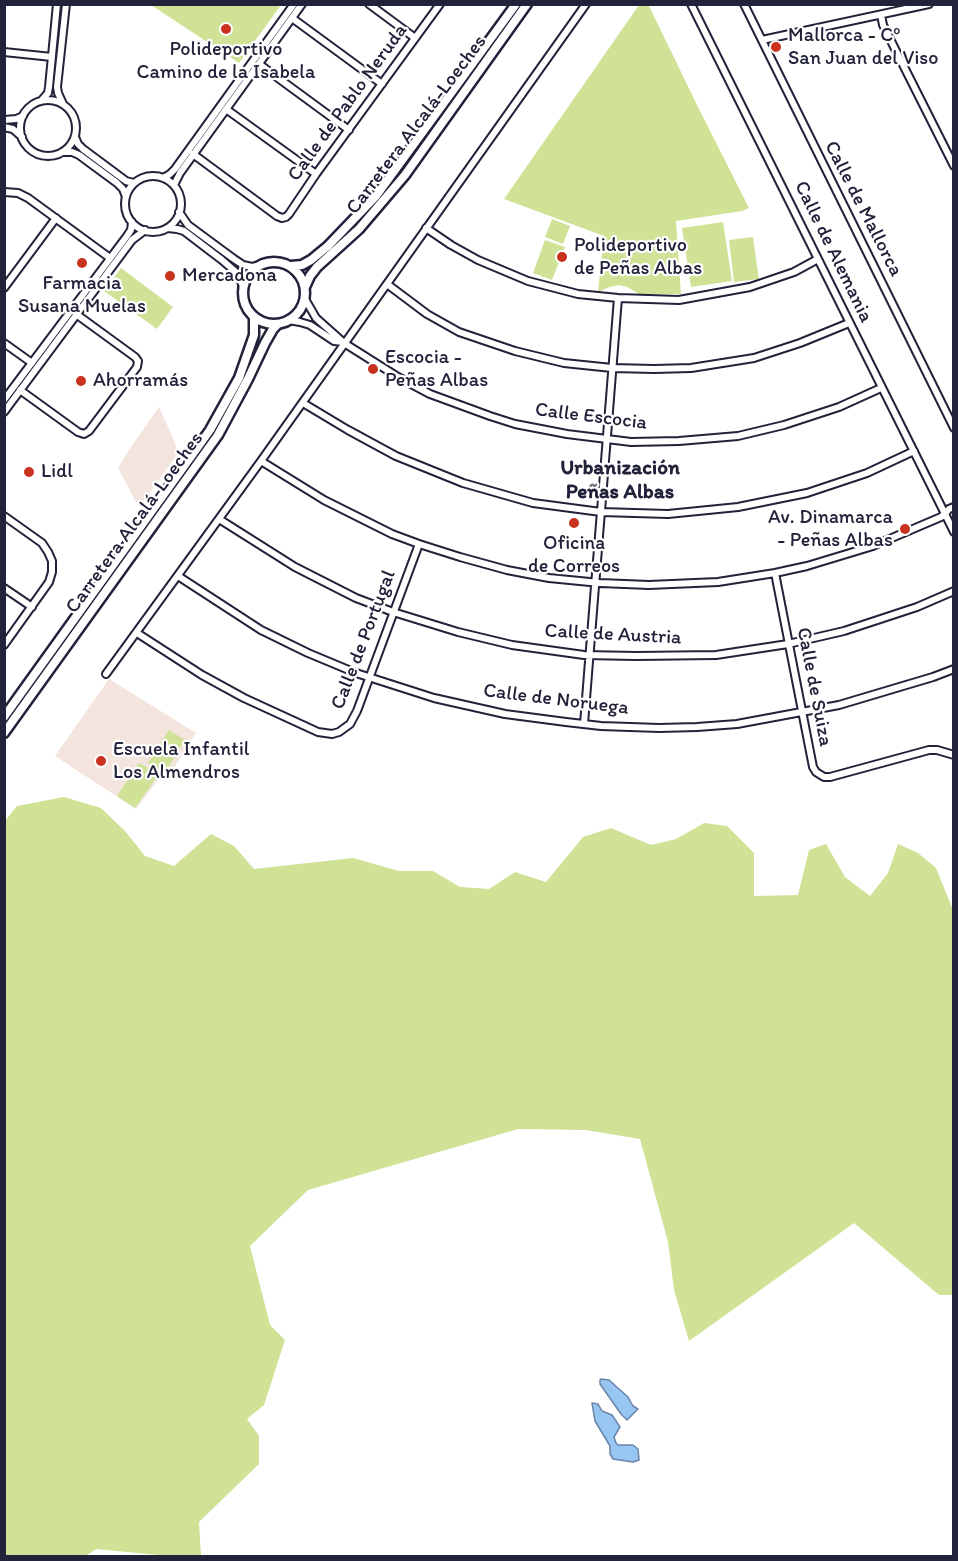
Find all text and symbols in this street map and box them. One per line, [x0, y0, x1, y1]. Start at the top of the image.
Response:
street label: Calle de Pablo Neruda [283, 20, 413, 186]
marker: Polideportivo Camino de la Isabela [219, 22, 233, 36]
place label: Mallorca - Cº San Juan del Viso [788, 24, 938, 71]
street label: Carretera Alcalá-Loeches [342, 31, 492, 219]
place label: Polideportivo Camino de la Isabela [137, 38, 315, 85]
marker: Mallorca - Cº San Juan del Viso [769, 40, 783, 54]
street label: Calle de Mallorca [819, 137, 907, 281]
street label: Calle de Alemania [788, 177, 878, 327]
place label: Polideportivo de Peñas Albas [574, 234, 702, 281]
marker: Polideportivo de Peñas Albas [555, 250, 569, 264]
marker: Farmacia Susana Muelas [75, 256, 89, 270]
place label: Mercadona [182, 264, 277, 288]
marker: Mercadona [163, 269, 177, 283]
place label: Farmacia Susana Muelas [18, 272, 146, 319]
place label: Escocia - Peñas Albas [385, 346, 488, 393]
marker: Escocia - Peñas Albas [366, 362, 380, 376]
place label: Ahorramás [93, 369, 188, 393]
marker: Ahorramás [74, 374, 88, 388]
street label: Calle Escocia [534, 398, 648, 436]
street label: Carretera Alcalá-Loeches [61, 428, 209, 618]
district label: Urbanización Peñas Albas [560, 456, 680, 506]
place label: Lidl [41, 460, 73, 484]
marker: Lidl [22, 465, 36, 479]
place label: Av. Dinamarca - Peñas Albas [768, 506, 893, 553]
marker: Oficina de Correos [567, 516, 581, 530]
marker: Av. Dinamarca - Peñas Albas [898, 522, 912, 536]
place label: Oficina de Correos [528, 532, 620, 579]
street label: Calle de Portugal [326, 567, 402, 713]
street label: Calle de Austria [544, 619, 682, 651]
street label: Calle de Suiza [791, 625, 837, 749]
street label: Calle de Noruega [482, 679, 630, 721]
place label: Escuela Infantil Los Almendros [113, 738, 249, 785]
marker: Escuela Infantil Los Almendros [94, 754, 108, 768]

